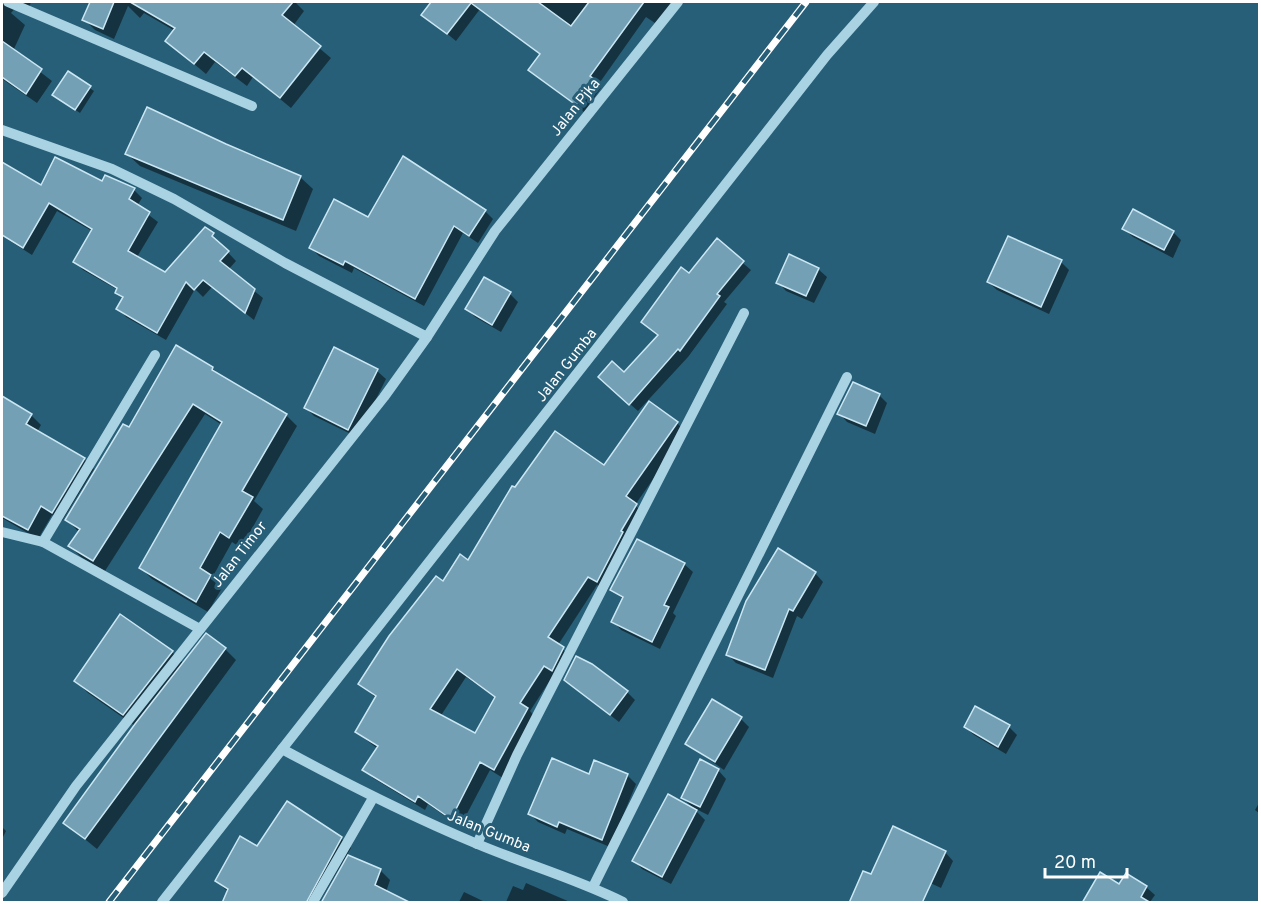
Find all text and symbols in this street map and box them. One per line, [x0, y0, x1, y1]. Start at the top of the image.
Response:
street label: Jalan Pjka [547, 75, 605, 141]
street label: Jalan Gumba [533, 325, 602, 407]
street label: Jalan Timor [208, 518, 272, 592]
street label: Jalan Gumba [444, 807, 533, 858]
scale bar [1045, 841, 1128, 879]
text: 20 m [1054, 852, 1096, 875]

